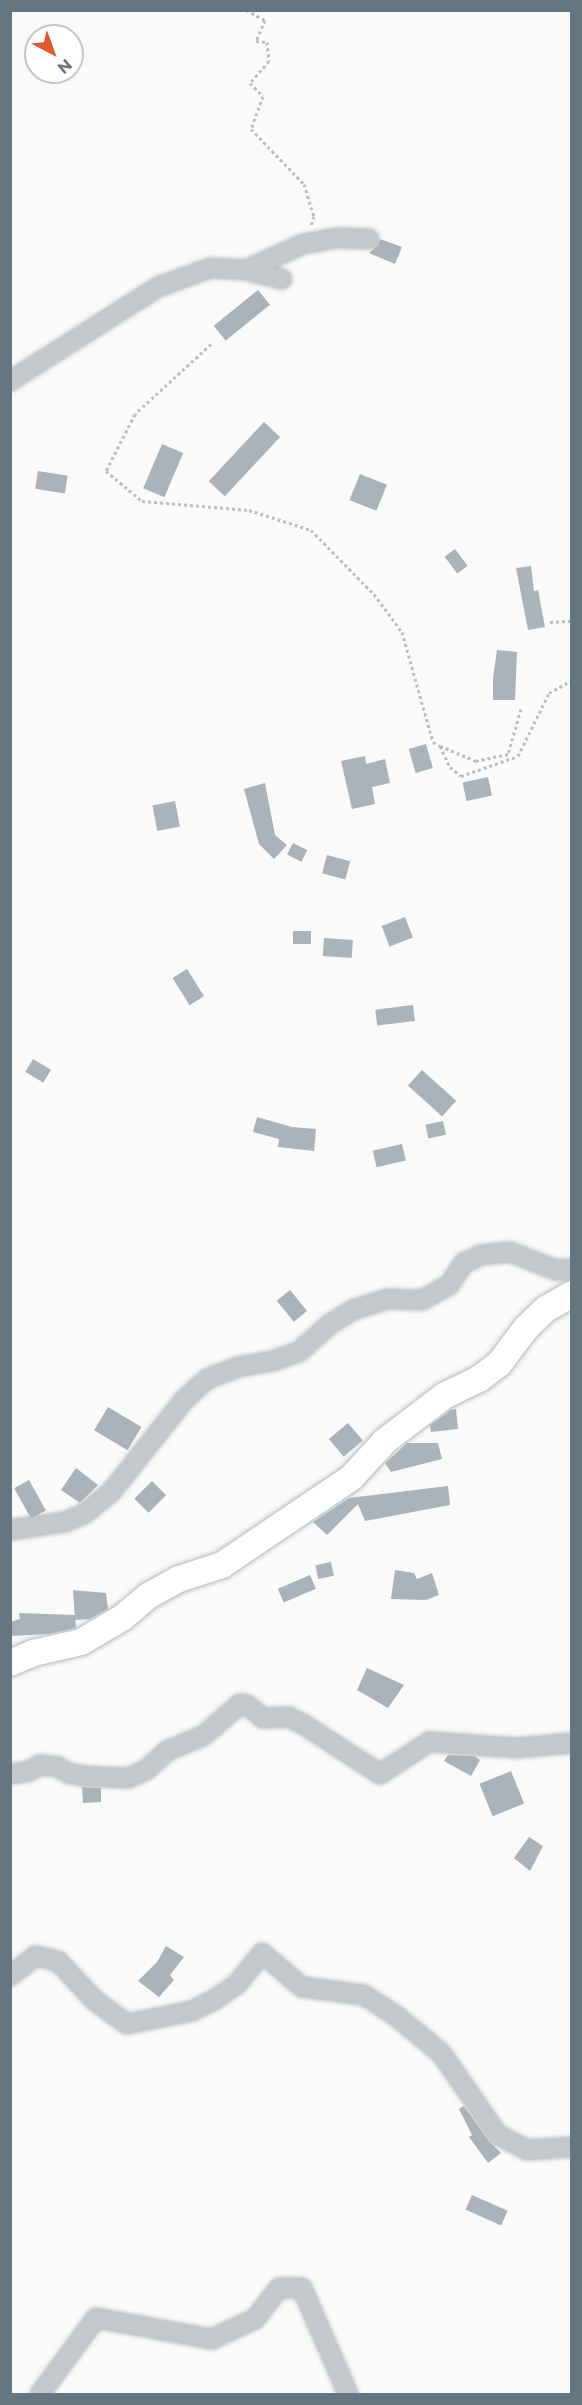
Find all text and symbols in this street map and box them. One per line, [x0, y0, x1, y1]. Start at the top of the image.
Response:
north arrow [24, 24, 84, 84]
text: N [54, 55, 76, 78]

